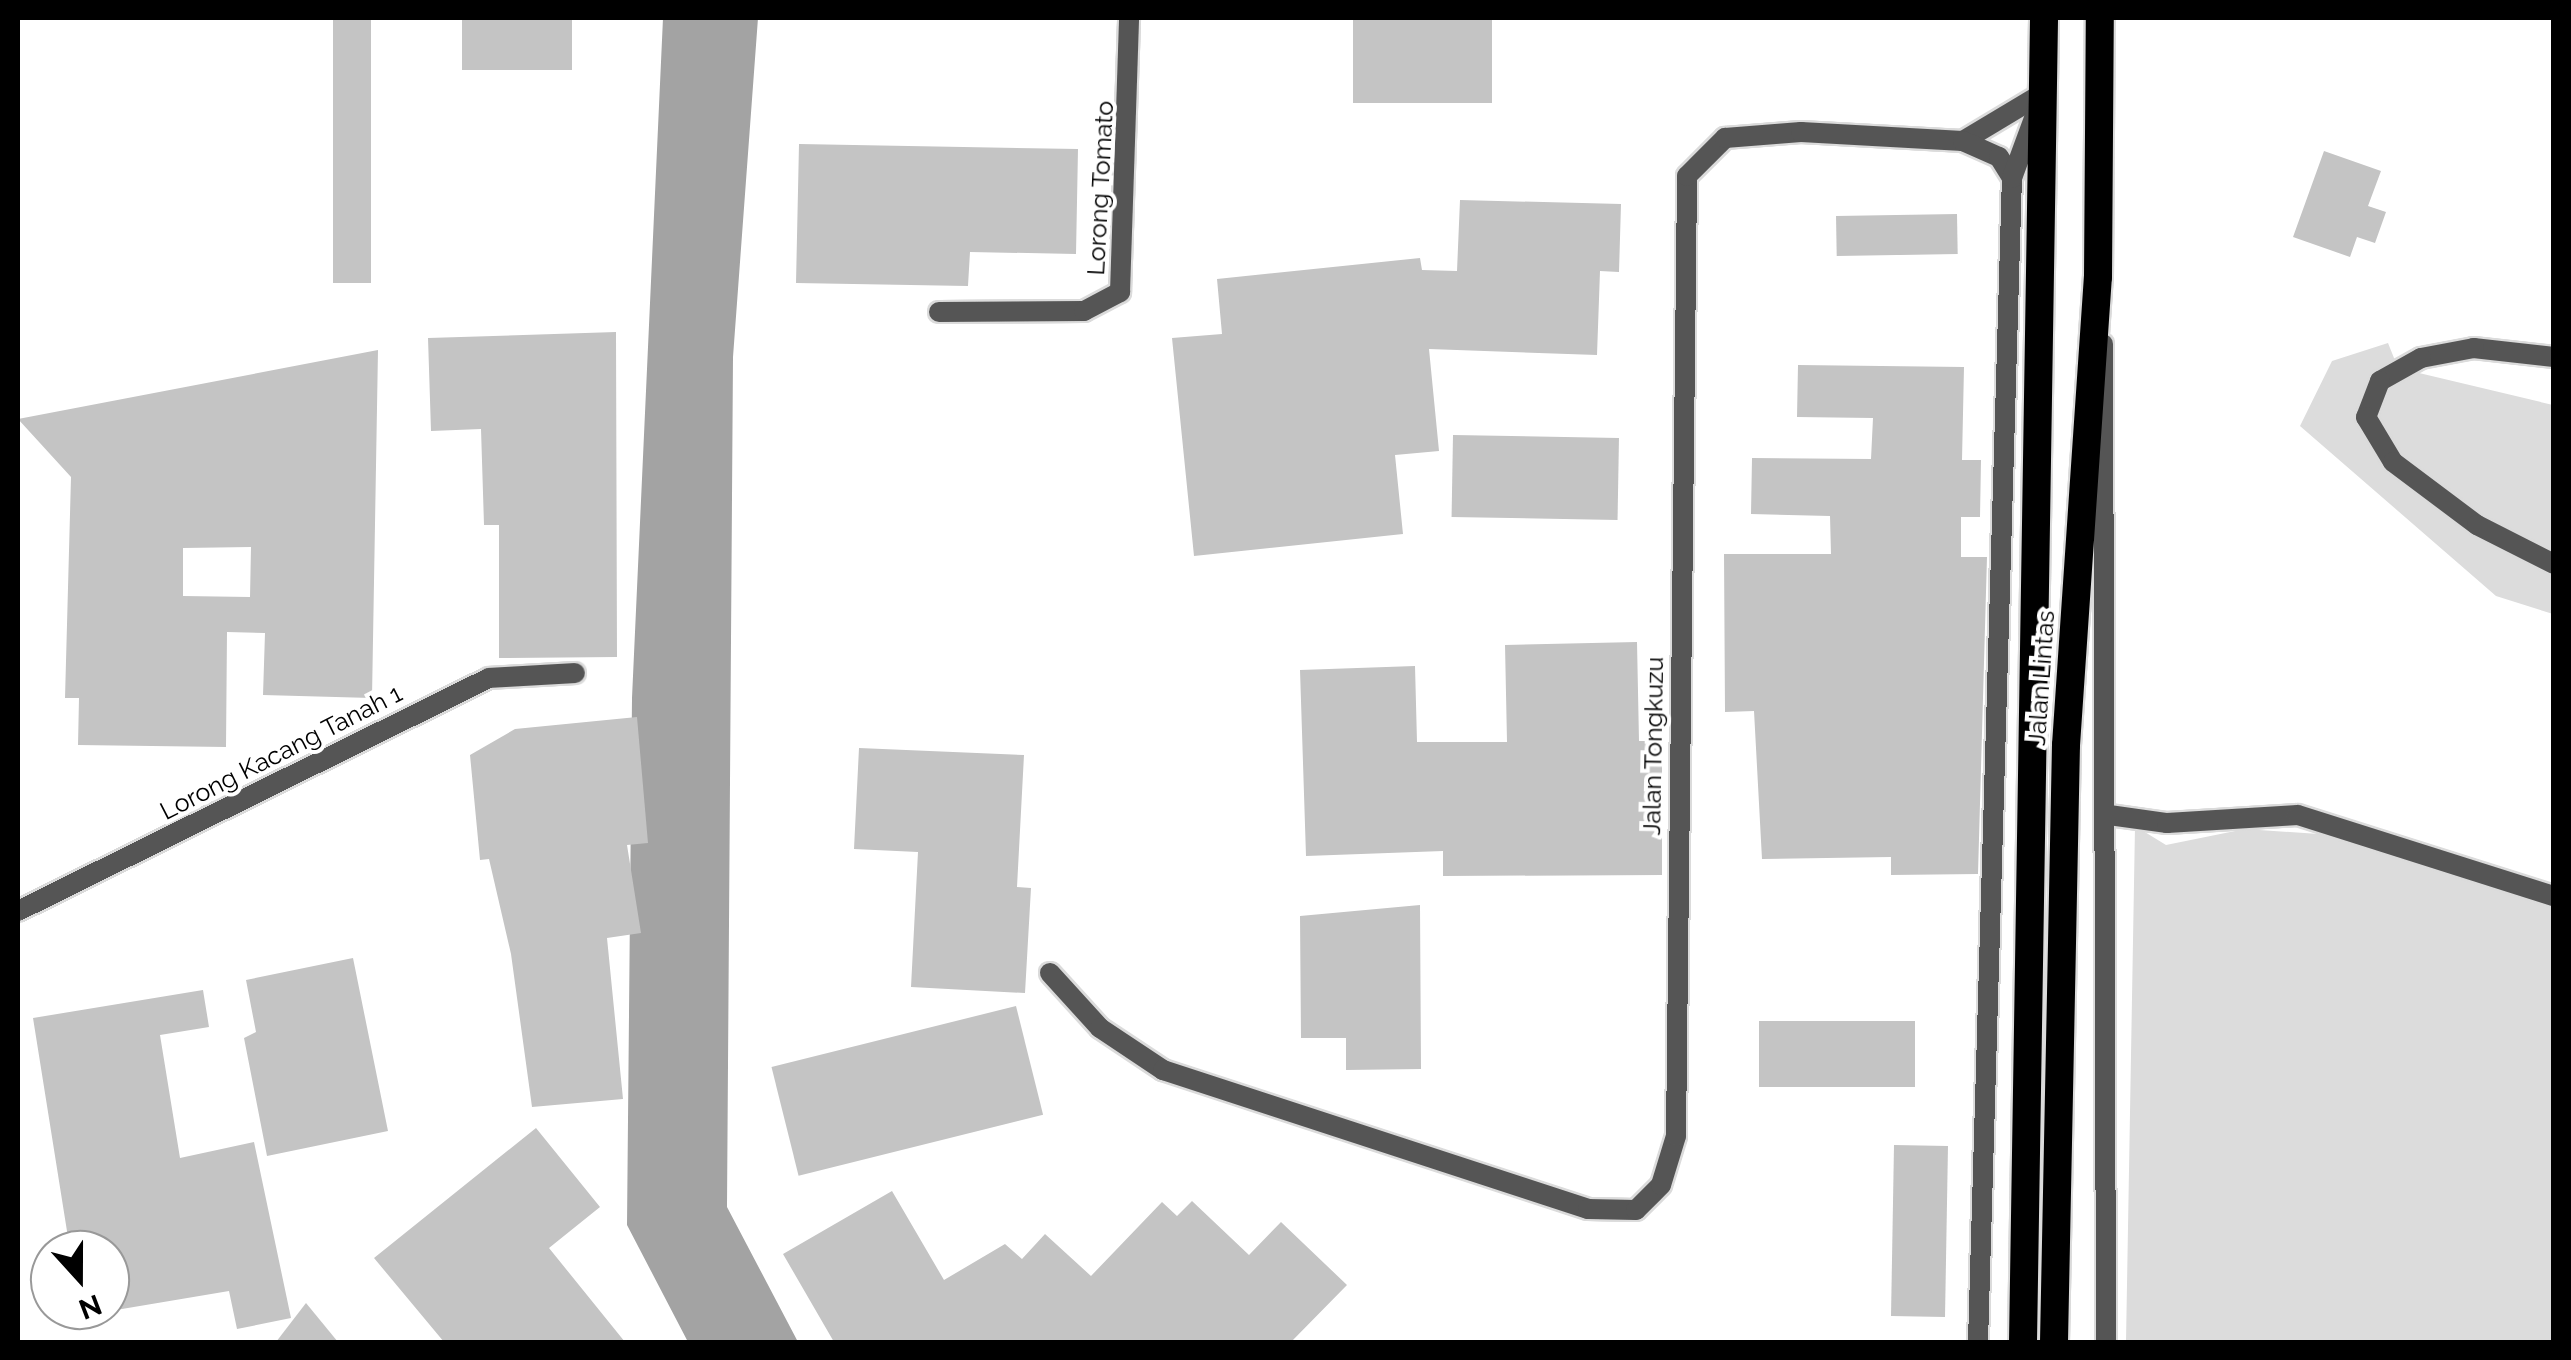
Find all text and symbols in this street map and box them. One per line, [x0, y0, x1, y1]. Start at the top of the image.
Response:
street label: Lorong Tomato [1080, 99, 1120, 277]
street label: Jalan Lintas [2021, 609, 2061, 747]
street label: Jalan Tongkuzu [1636, 656, 1670, 836]
street label: Lorong Kacang Tanah 1 [155, 678, 407, 826]
north arrow [30, 1230, 130, 1330]
text: N [74, 1287, 106, 1326]

